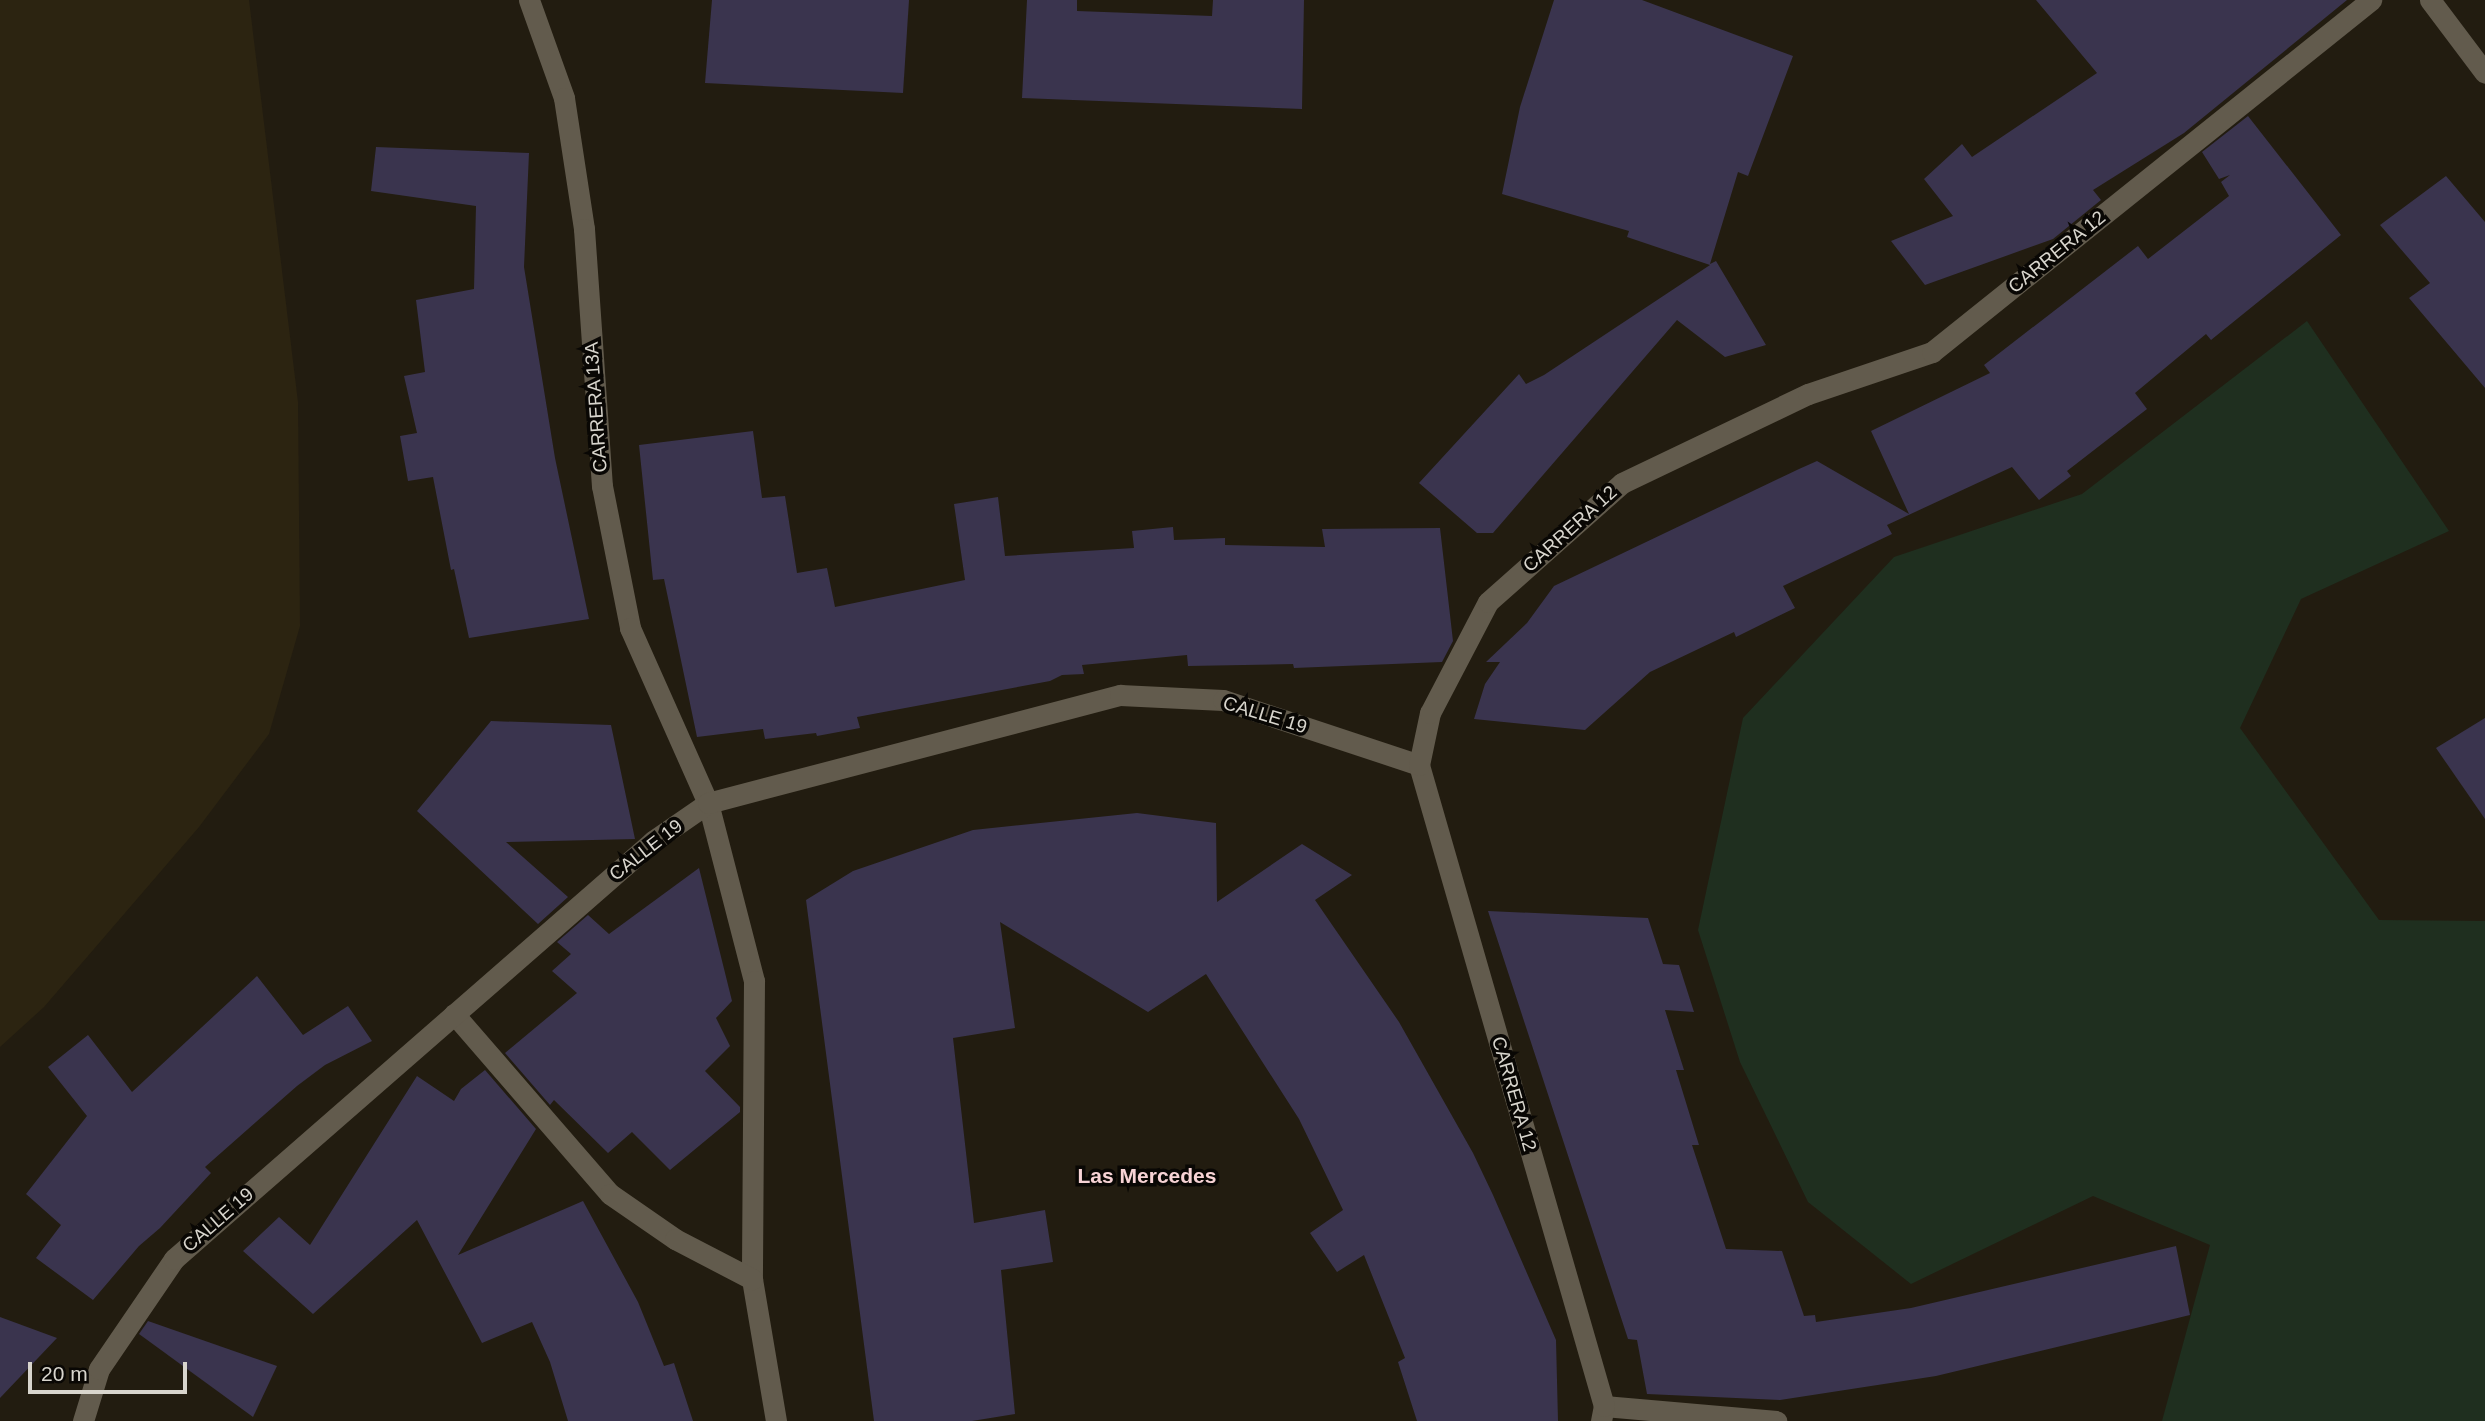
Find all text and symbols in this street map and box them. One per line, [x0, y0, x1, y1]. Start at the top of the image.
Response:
street label: CARRERA 12 [2003, 206, 2111, 298]
street label: CARRERA 13A [580, 340, 612, 474]
street label: CARRERA 12 [1518, 481, 1622, 577]
street label: CALLE 19 [1220, 691, 1310, 739]
street label: CALLE 19 [605, 814, 687, 886]
street label: CARRERA 12 [1487, 1034, 1541, 1154]
district label: Las Mercedes [1078, 1163, 1216, 1189]
street label: CALLE 19 [178, 1183, 258, 1257]
scale bar [32, 1348, 191, 1392]
text: 20 m [41, 1362, 88, 1385]

